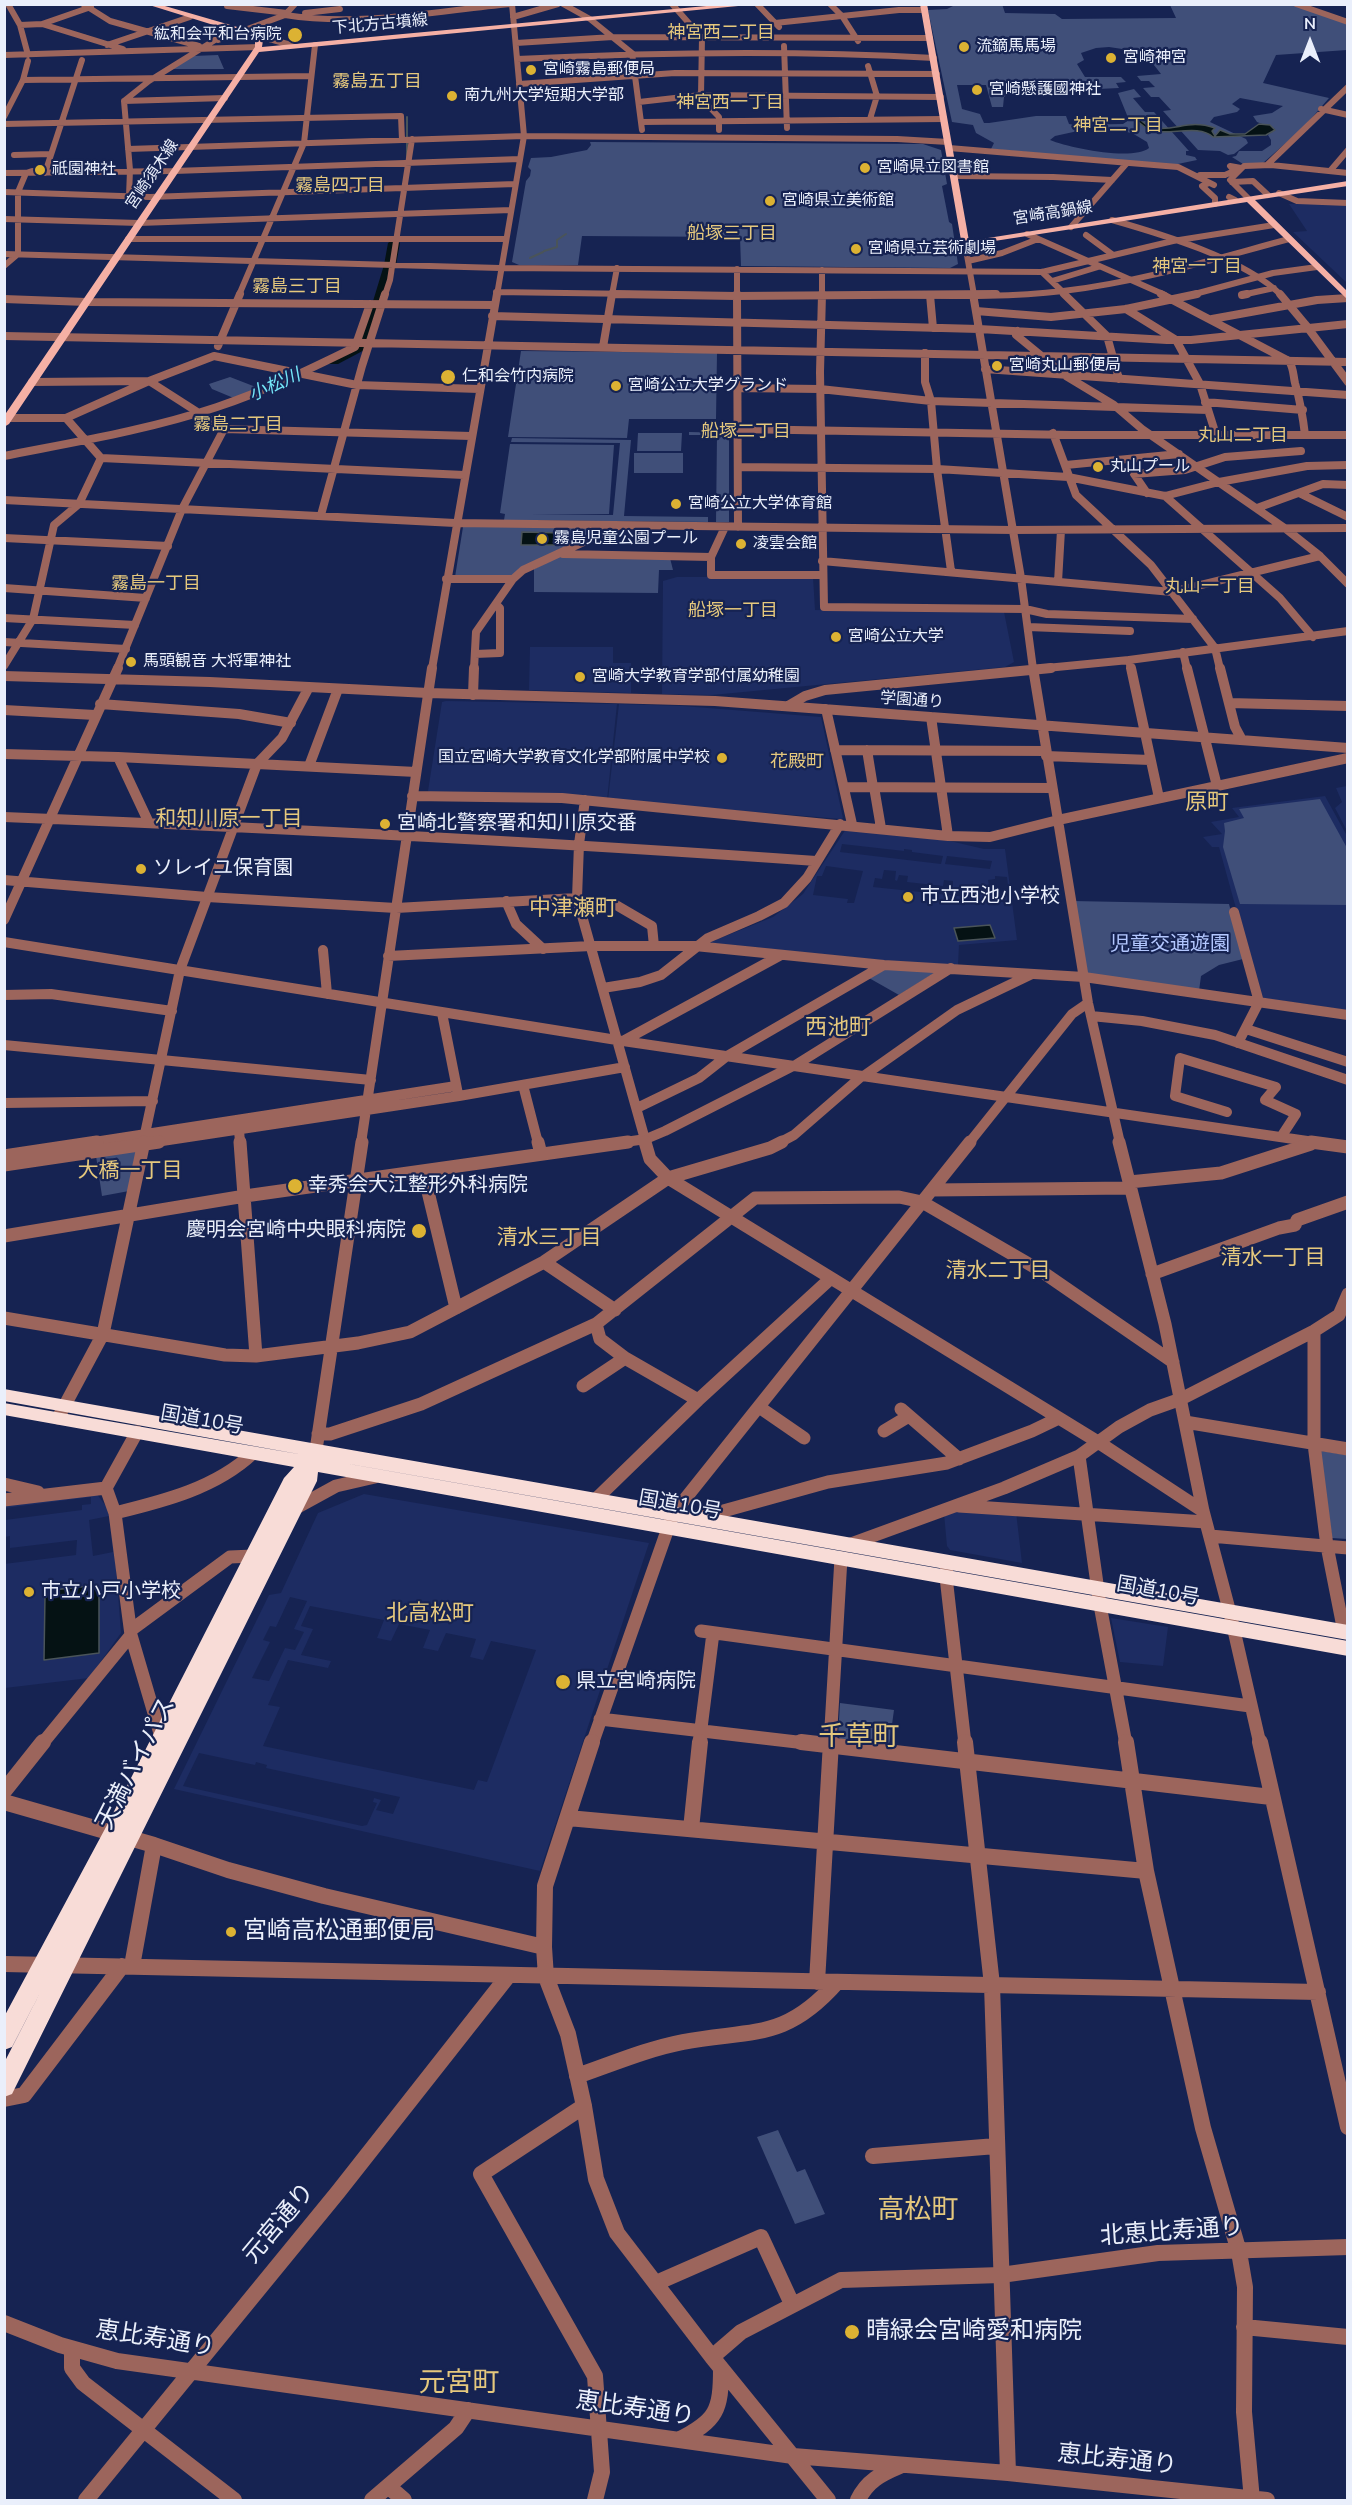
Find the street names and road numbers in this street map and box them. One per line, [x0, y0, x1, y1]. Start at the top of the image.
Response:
street label: 下北方古墳線 [331, 11, 429, 39]
street label: 宮崎須木線 [123, 136, 183, 214]
street label: 宮崎高鍋線 [1012, 198, 1094, 230]
street label: 学園通り [879, 689, 945, 713]
street label: 国道10号 [159, 1402, 245, 1440]
street label: 国道10号 [637, 1487, 723, 1525]
street label: 国道10号 [1115, 1573, 1201, 1611]
street label: 天満バイパス [91, 1693, 183, 1835]
street label: 元宮通り [238, 2178, 322, 2270]
street label: 北恵比寿通り [1099, 2214, 1245, 2252]
street label: 恵比寿通り [93, 2316, 217, 2364]
street label: 恵比寿通り [574, 2387, 696, 2433]
street label: 恵比寿通り [1056, 2440, 1178, 2482]

